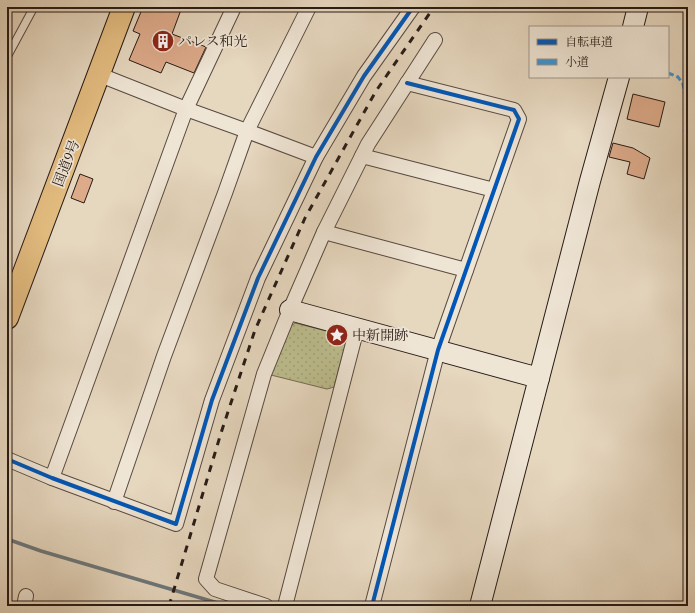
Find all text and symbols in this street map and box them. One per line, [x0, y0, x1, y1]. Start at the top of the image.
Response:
legend [529, 26, 669, 78]
building icon: パレス和光 [150, 28, 176, 54]
place label: パレス和光 [178, 32, 248, 51]
text: 自転車道 [565, 34, 613, 50]
text: 小道 [565, 54, 589, 70]
street label: 国道9号 [49, 137, 84, 190]
place icon: 中新開跡 [324, 322, 350, 348]
place label: 中新開跡 [352, 326, 408, 345]

